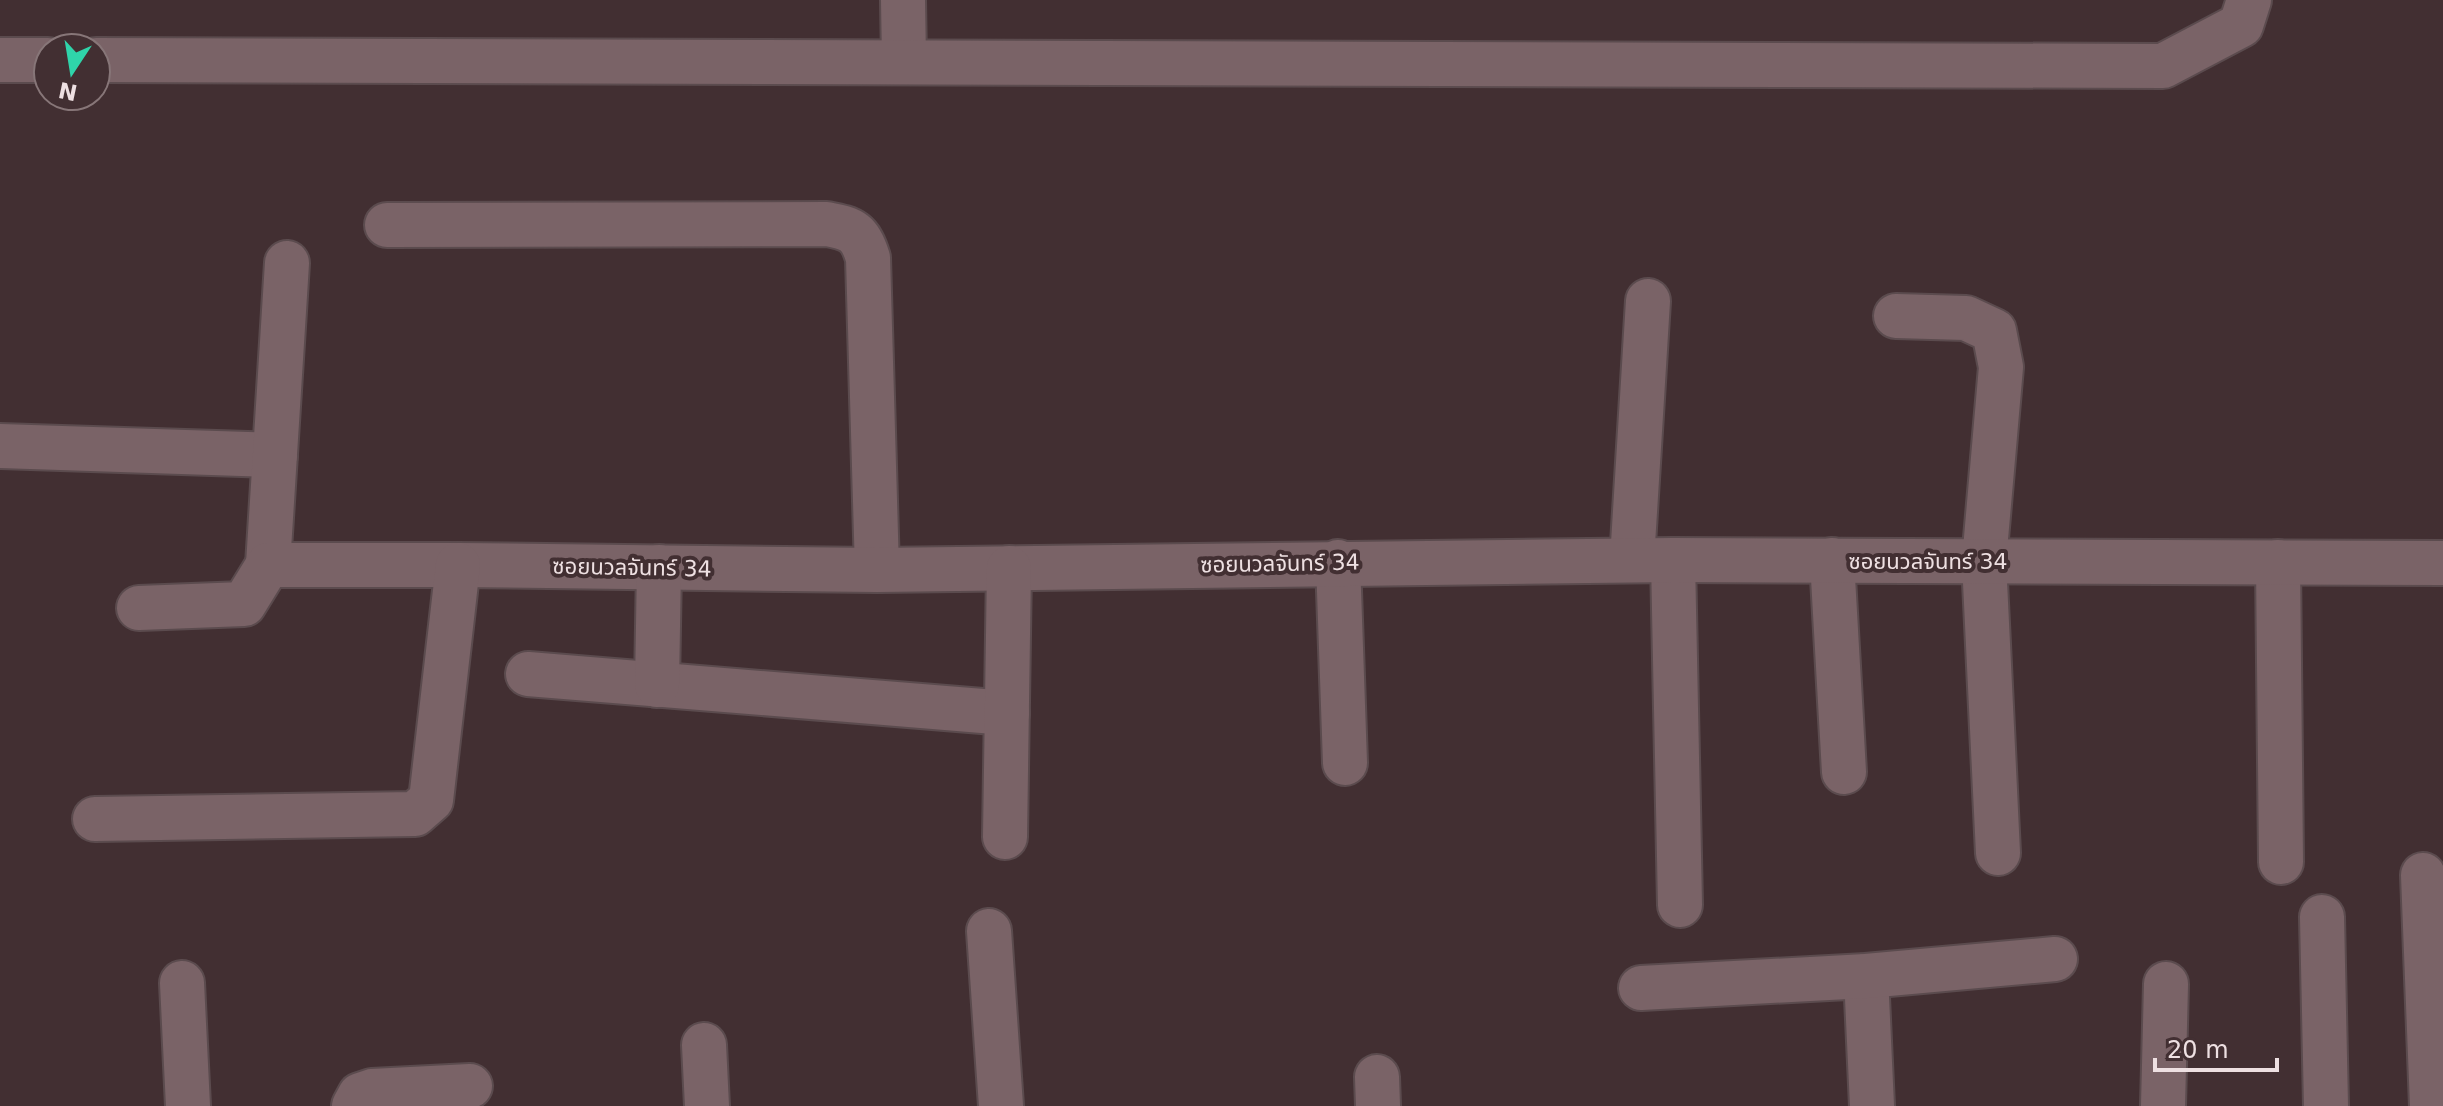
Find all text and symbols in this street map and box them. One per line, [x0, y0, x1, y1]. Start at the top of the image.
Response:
north arrow [32, 32, 112, 112]
text: N [56, 77, 80, 105]
street label: ซอยนวลจันทร์ 34 [1848, 549, 2008, 574]
street label: ซอยนวลจันทร์ 34 [1200, 550, 1360, 577]
street label: ซอยนวลจันทร์ 34 [552, 554, 712, 581]
scale bar [2155, 1022, 2277, 1072]
text: 20 m [2167, 1036, 2229, 1064]

